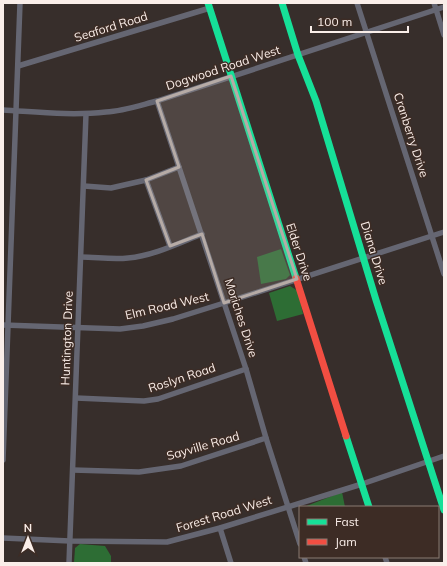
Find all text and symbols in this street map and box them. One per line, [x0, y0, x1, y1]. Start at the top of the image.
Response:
street label: Seaford Road [72, 8, 149, 45]
scale bar [311, 8, 408, 34]
text: 100 m [317, 14, 352, 29]
street label: Dogwood Road West [164, 42, 282, 93]
street label: Cranberry Drive [391, 91, 432, 179]
street label: Diana Drive [358, 219, 391, 286]
street label: Elder Drive [283, 221, 316, 283]
street label: Moriches Drive [222, 277, 261, 359]
street label: Elm Road West [124, 289, 210, 322]
street label: Huntington Drive [57, 290, 76, 386]
street label: Roslyn Road [146, 360, 217, 395]
street label: Sayville Road [165, 428, 241, 463]
street label: Forest Road West [174, 492, 273, 535]
legend [299, 506, 439, 558]
text: Fast [335, 514, 359, 529]
north arrow [8, 518, 48, 558]
text: N [24, 521, 32, 535]
text: Jam [335, 534, 357, 549]

